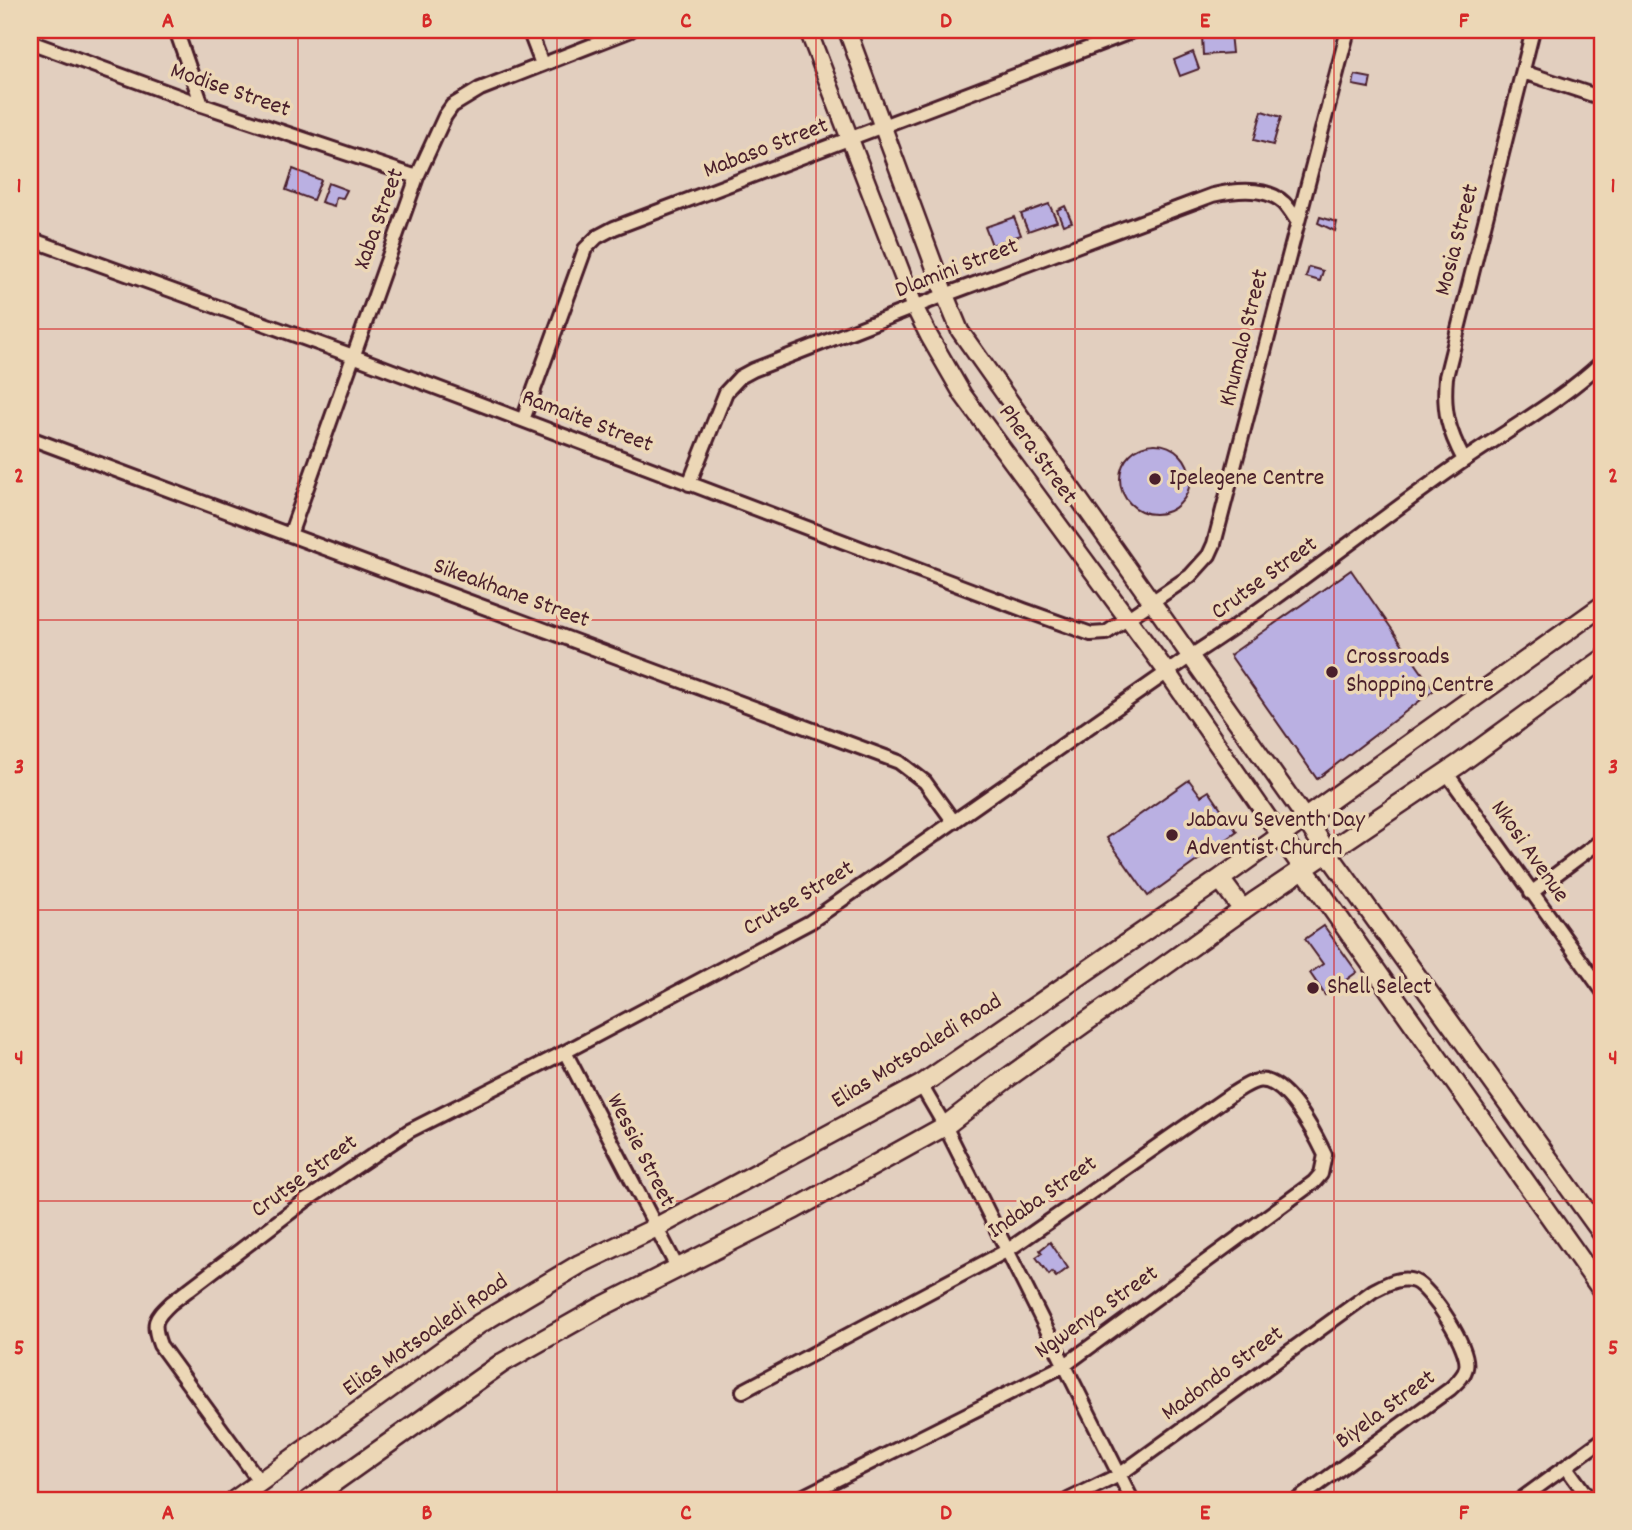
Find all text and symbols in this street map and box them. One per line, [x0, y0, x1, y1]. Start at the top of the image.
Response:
text: A [162, 6, 174, 39]
text: B [422, 6, 433, 39]
text: C [680, 6, 692, 39]
text: D [940, 6, 952, 39]
text: E [1200, 6, 1211, 39]
text: F [1459, 6, 1470, 39]
street label: Modise Street [165, 55, 295, 127]
street label: Mabaso Street [698, 110, 834, 188]
street label: Xaba Street [346, 164, 414, 274]
text: 1 [16, 171, 22, 204]
text: 1 [1610, 171, 1616, 204]
street label: Mosia Street [1427, 180, 1489, 300]
street label: Dlamini Street [890, 230, 1024, 308]
street label: Khumalo Street [1212, 266, 1279, 410]
street label: Ramaite Street [516, 381, 658, 463]
street label: Phera Street [989, 398, 1085, 512]
text: 2 [14, 461, 24, 494]
text: 2 [1608, 461, 1618, 494]
place label: Ipelegene Centre [1169, 462, 1324, 496]
marker: Ipelegene Centre [1147, 471, 1163, 487]
street label: Crutse Street [1205, 529, 1325, 629]
street label: Sikeakhane Street [428, 550, 594, 638]
place label: Crossroads Shopping Centre [1346, 641, 1494, 703]
marker: Crossroads Shopping Centre [1324, 664, 1340, 680]
text: 3 [14, 752, 24, 785]
text: 3 [1608, 752, 1618, 785]
street label: Nkosi Avenue [1481, 794, 1577, 910]
place label: Jabavu Seventh Day Adventist Church [1186, 804, 1366, 866]
marker: Jabavu Seventh Day Adventist Church [1164, 827, 1180, 843]
street label: Crutse Street [737, 852, 861, 946]
place label: Shell Select [1327, 971, 1432, 1005]
marker: Shell Select [1305, 980, 1321, 996]
street label: Elias Motsoaledi Road [825, 986, 1009, 1118]
text: 4 [14, 1043, 24, 1076]
text: 4 [1608, 1043, 1618, 1076]
street label: Wessie Street [597, 1088, 683, 1214]
street label: Crutse Street [245, 1127, 365, 1227]
street label: Indaba Street [981, 1148, 1105, 1248]
street label: Ngwenya Street [1028, 1258, 1166, 1368]
street label: Elias Motsoaledi Road [336, 1266, 516, 1406]
street label: Madondo Street [1155, 1318, 1291, 1430]
text: 5 [14, 1333, 24, 1366]
text: 5 [1608, 1333, 1618, 1366]
street label: Biyela Street [1329, 1362, 1443, 1458]
text: A [162, 1498, 174, 1530]
text: B [422, 1498, 433, 1530]
text: C [680, 1498, 692, 1530]
text: D [940, 1498, 952, 1530]
text: E [1200, 1498, 1211, 1530]
text: F [1459, 1498, 1470, 1530]

